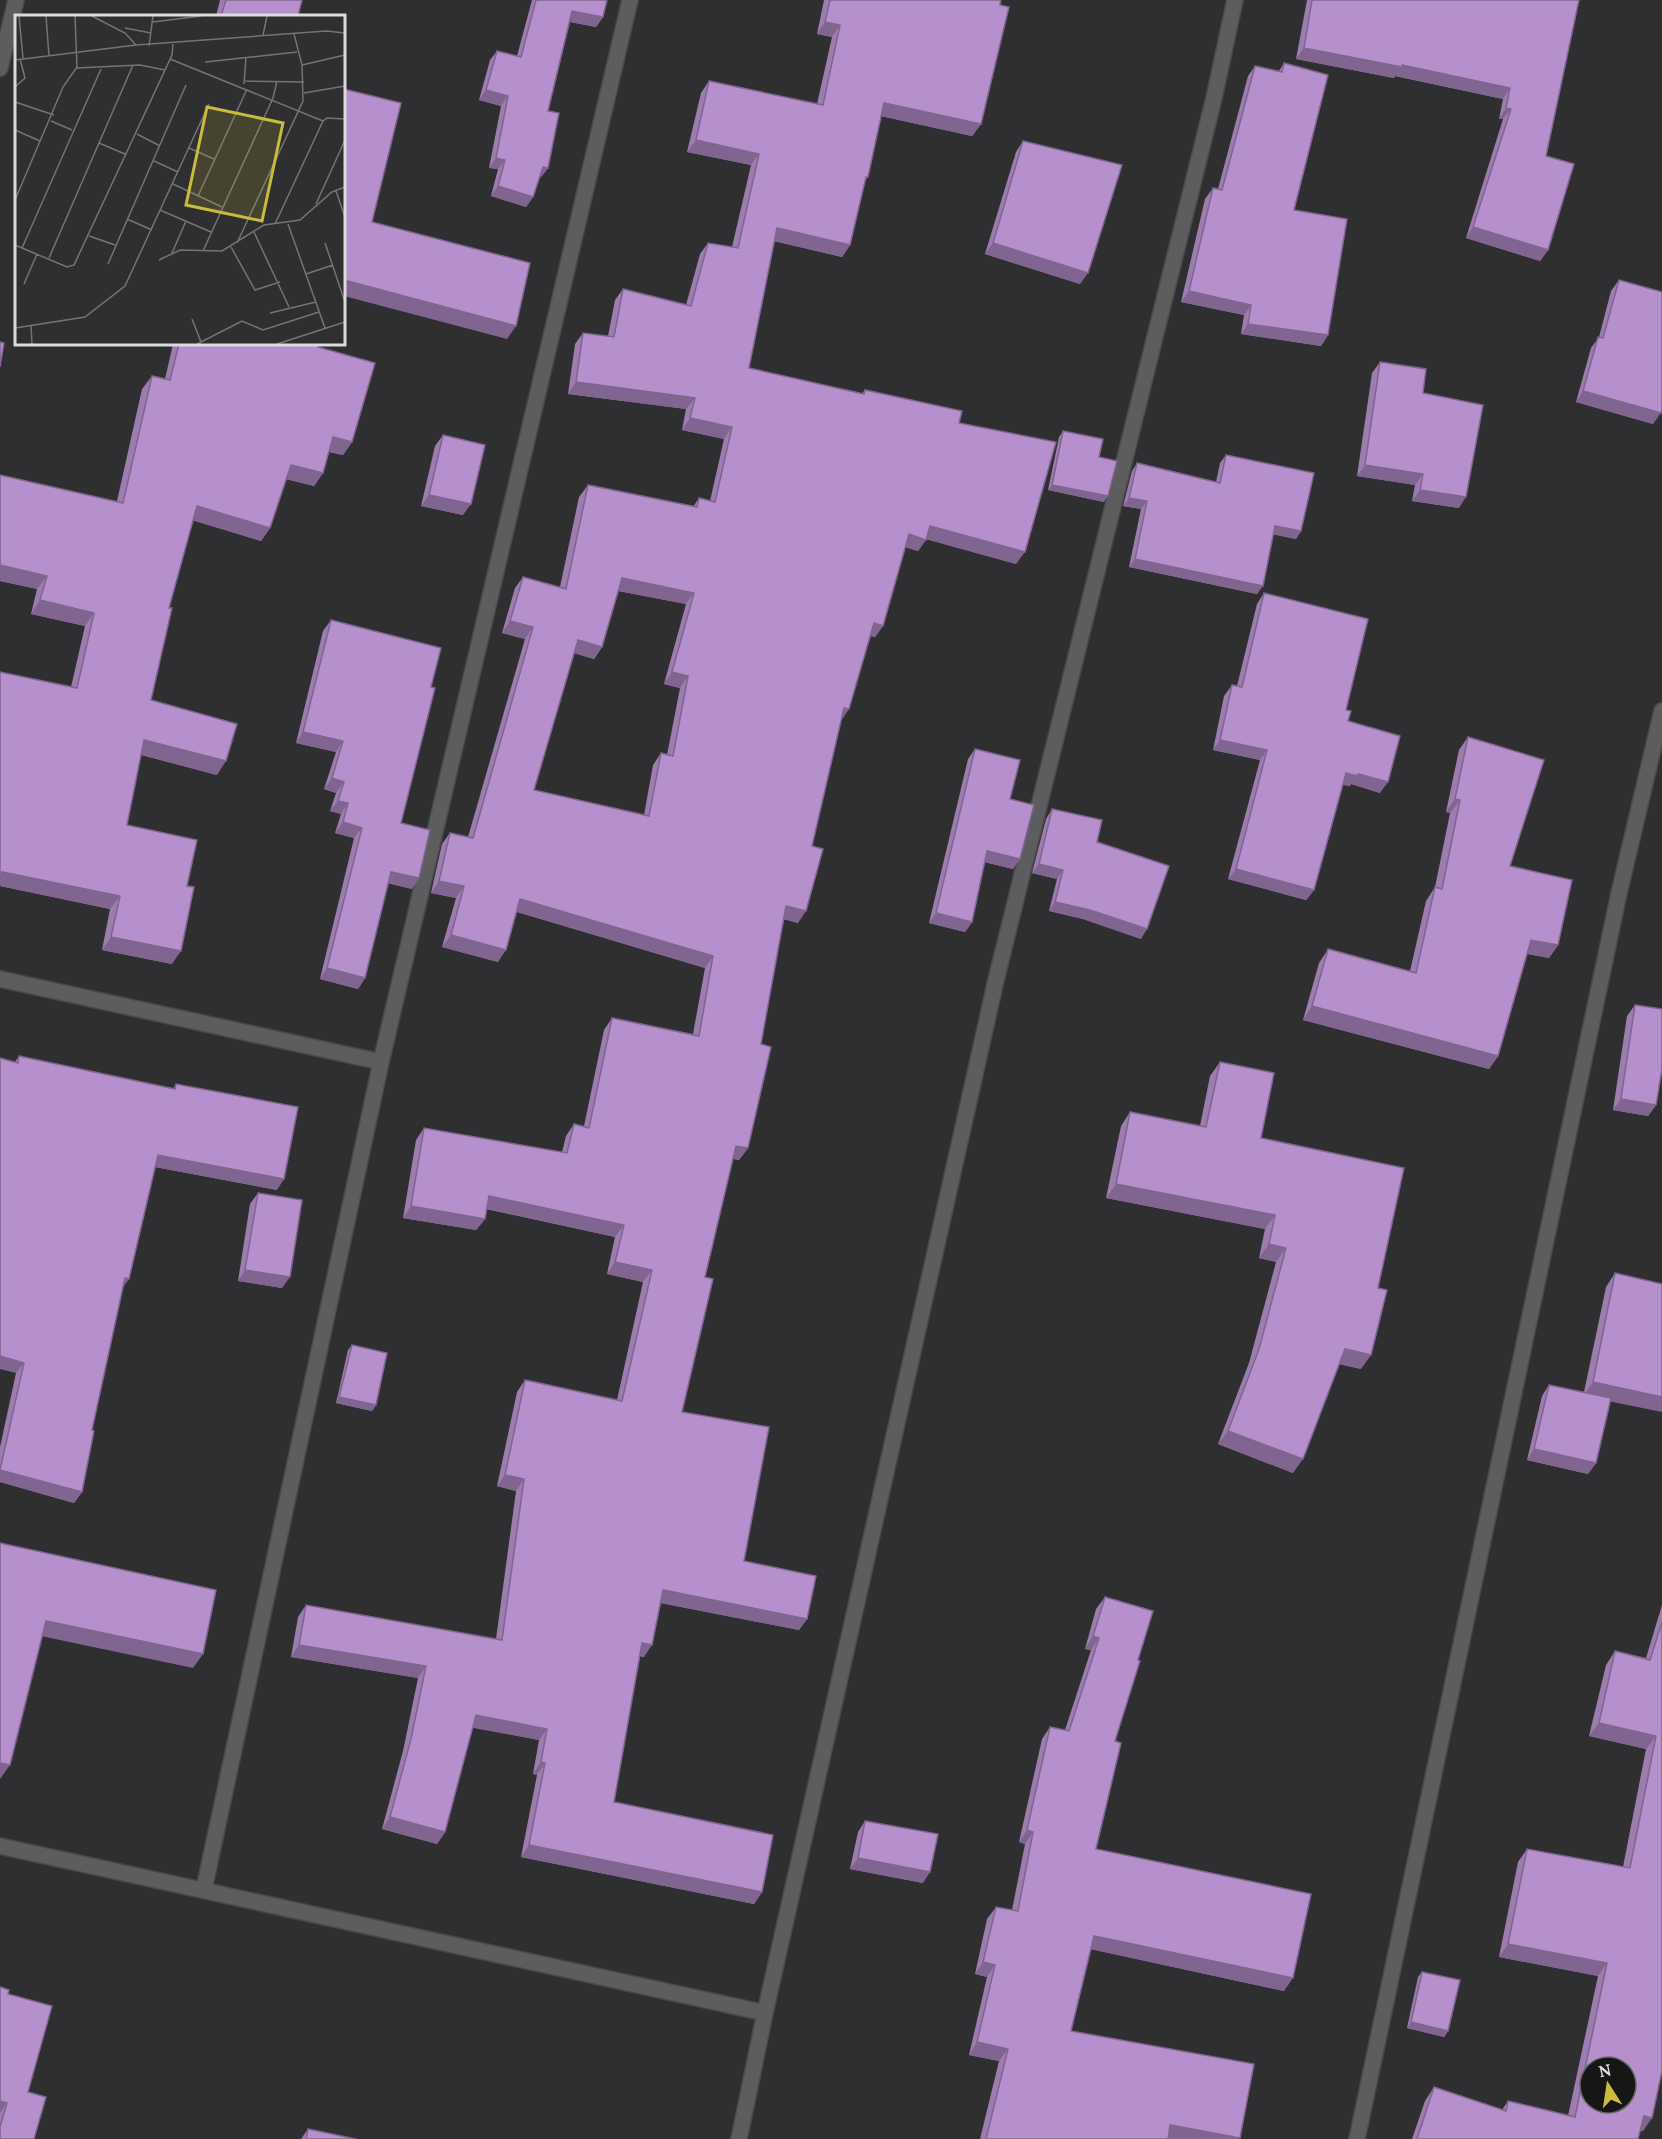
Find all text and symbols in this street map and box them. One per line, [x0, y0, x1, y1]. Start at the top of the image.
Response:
inset map [15, 15, 345, 345]
north arrow [1578, 2055, 1638, 2115]
text: N [1597, 2059, 1613, 2081]

